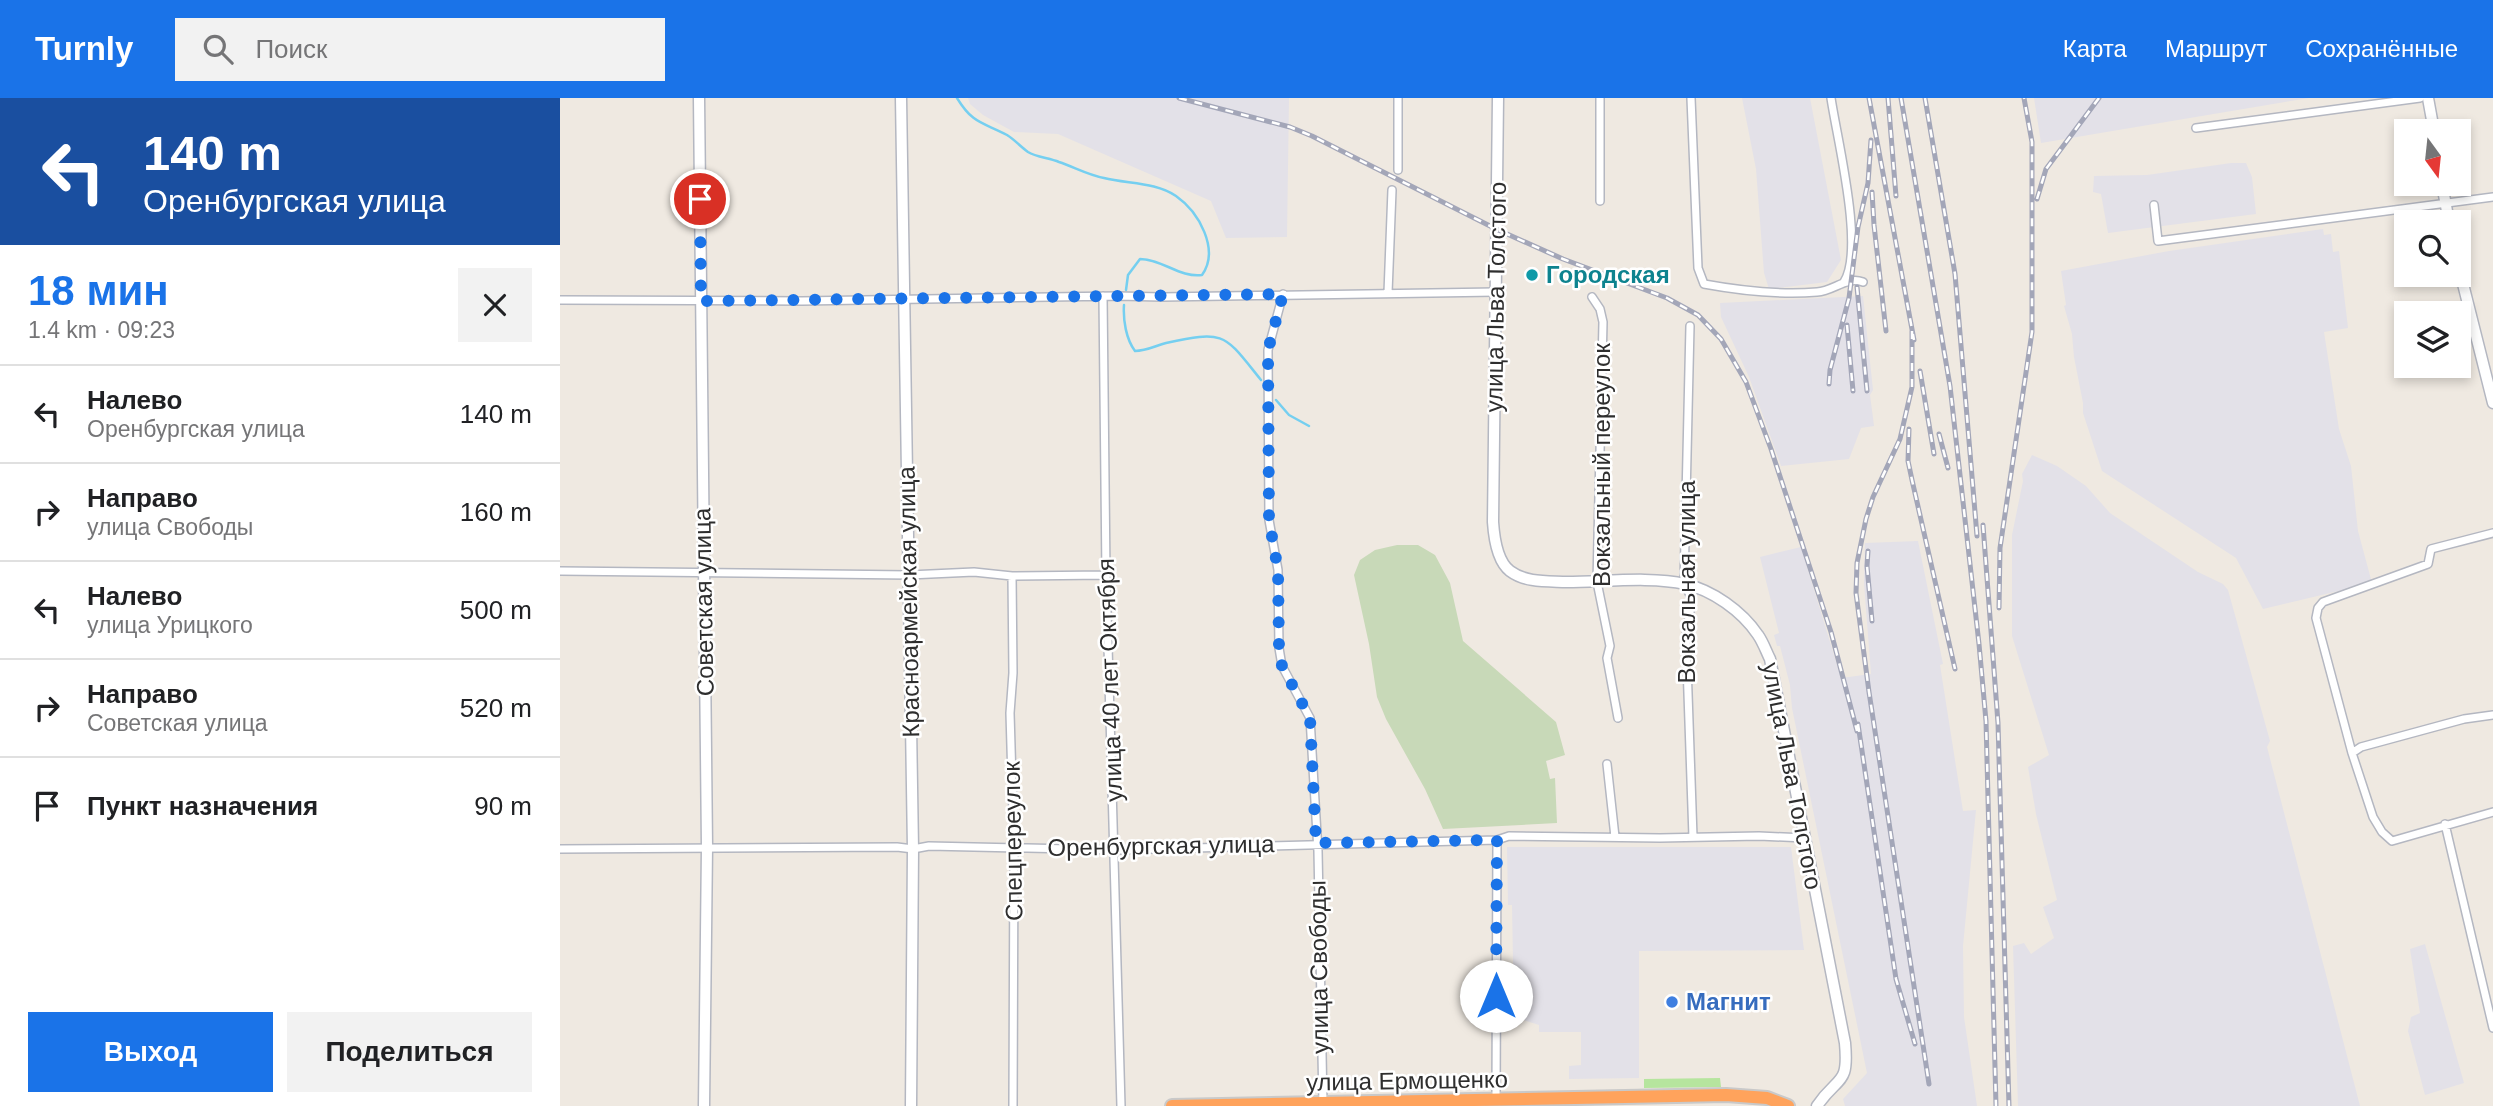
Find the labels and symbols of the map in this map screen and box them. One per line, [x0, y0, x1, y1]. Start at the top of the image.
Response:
north arrow [2394, 119, 2471, 196]
pin [670, 169, 730, 229]
street label: улица Льва Толстого [1480, 181, 1511, 413]
place label: Городская [1546, 261, 1670, 288]
marker: Городская [1524, 267, 1540, 283]
street label: Вокзальный переулок [1588, 343, 1615, 587]
street label: Красноармейская улица [893, 466, 924, 738]
street label: Вокзальная улица [1673, 480, 1700, 684]
street label: Советская улица [688, 507, 719, 696]
street label: улица 40 лет Октября [1092, 558, 1127, 802]
street label: улица Льва Толстого [1757, 660, 1828, 892]
street label: Спецпереулок [998, 760, 1027, 921]
street label: Оренбургская улица [1047, 830, 1275, 861]
street label: улица Свободы [1303, 880, 1334, 1054]
position arrow [1459, 959, 1533, 1033]
place label: Магнит [1686, 988, 1771, 1015]
marker: Магнит [1664, 994, 1680, 1010]
street label: улица Ермощенко [1306, 1065, 1508, 1096]

